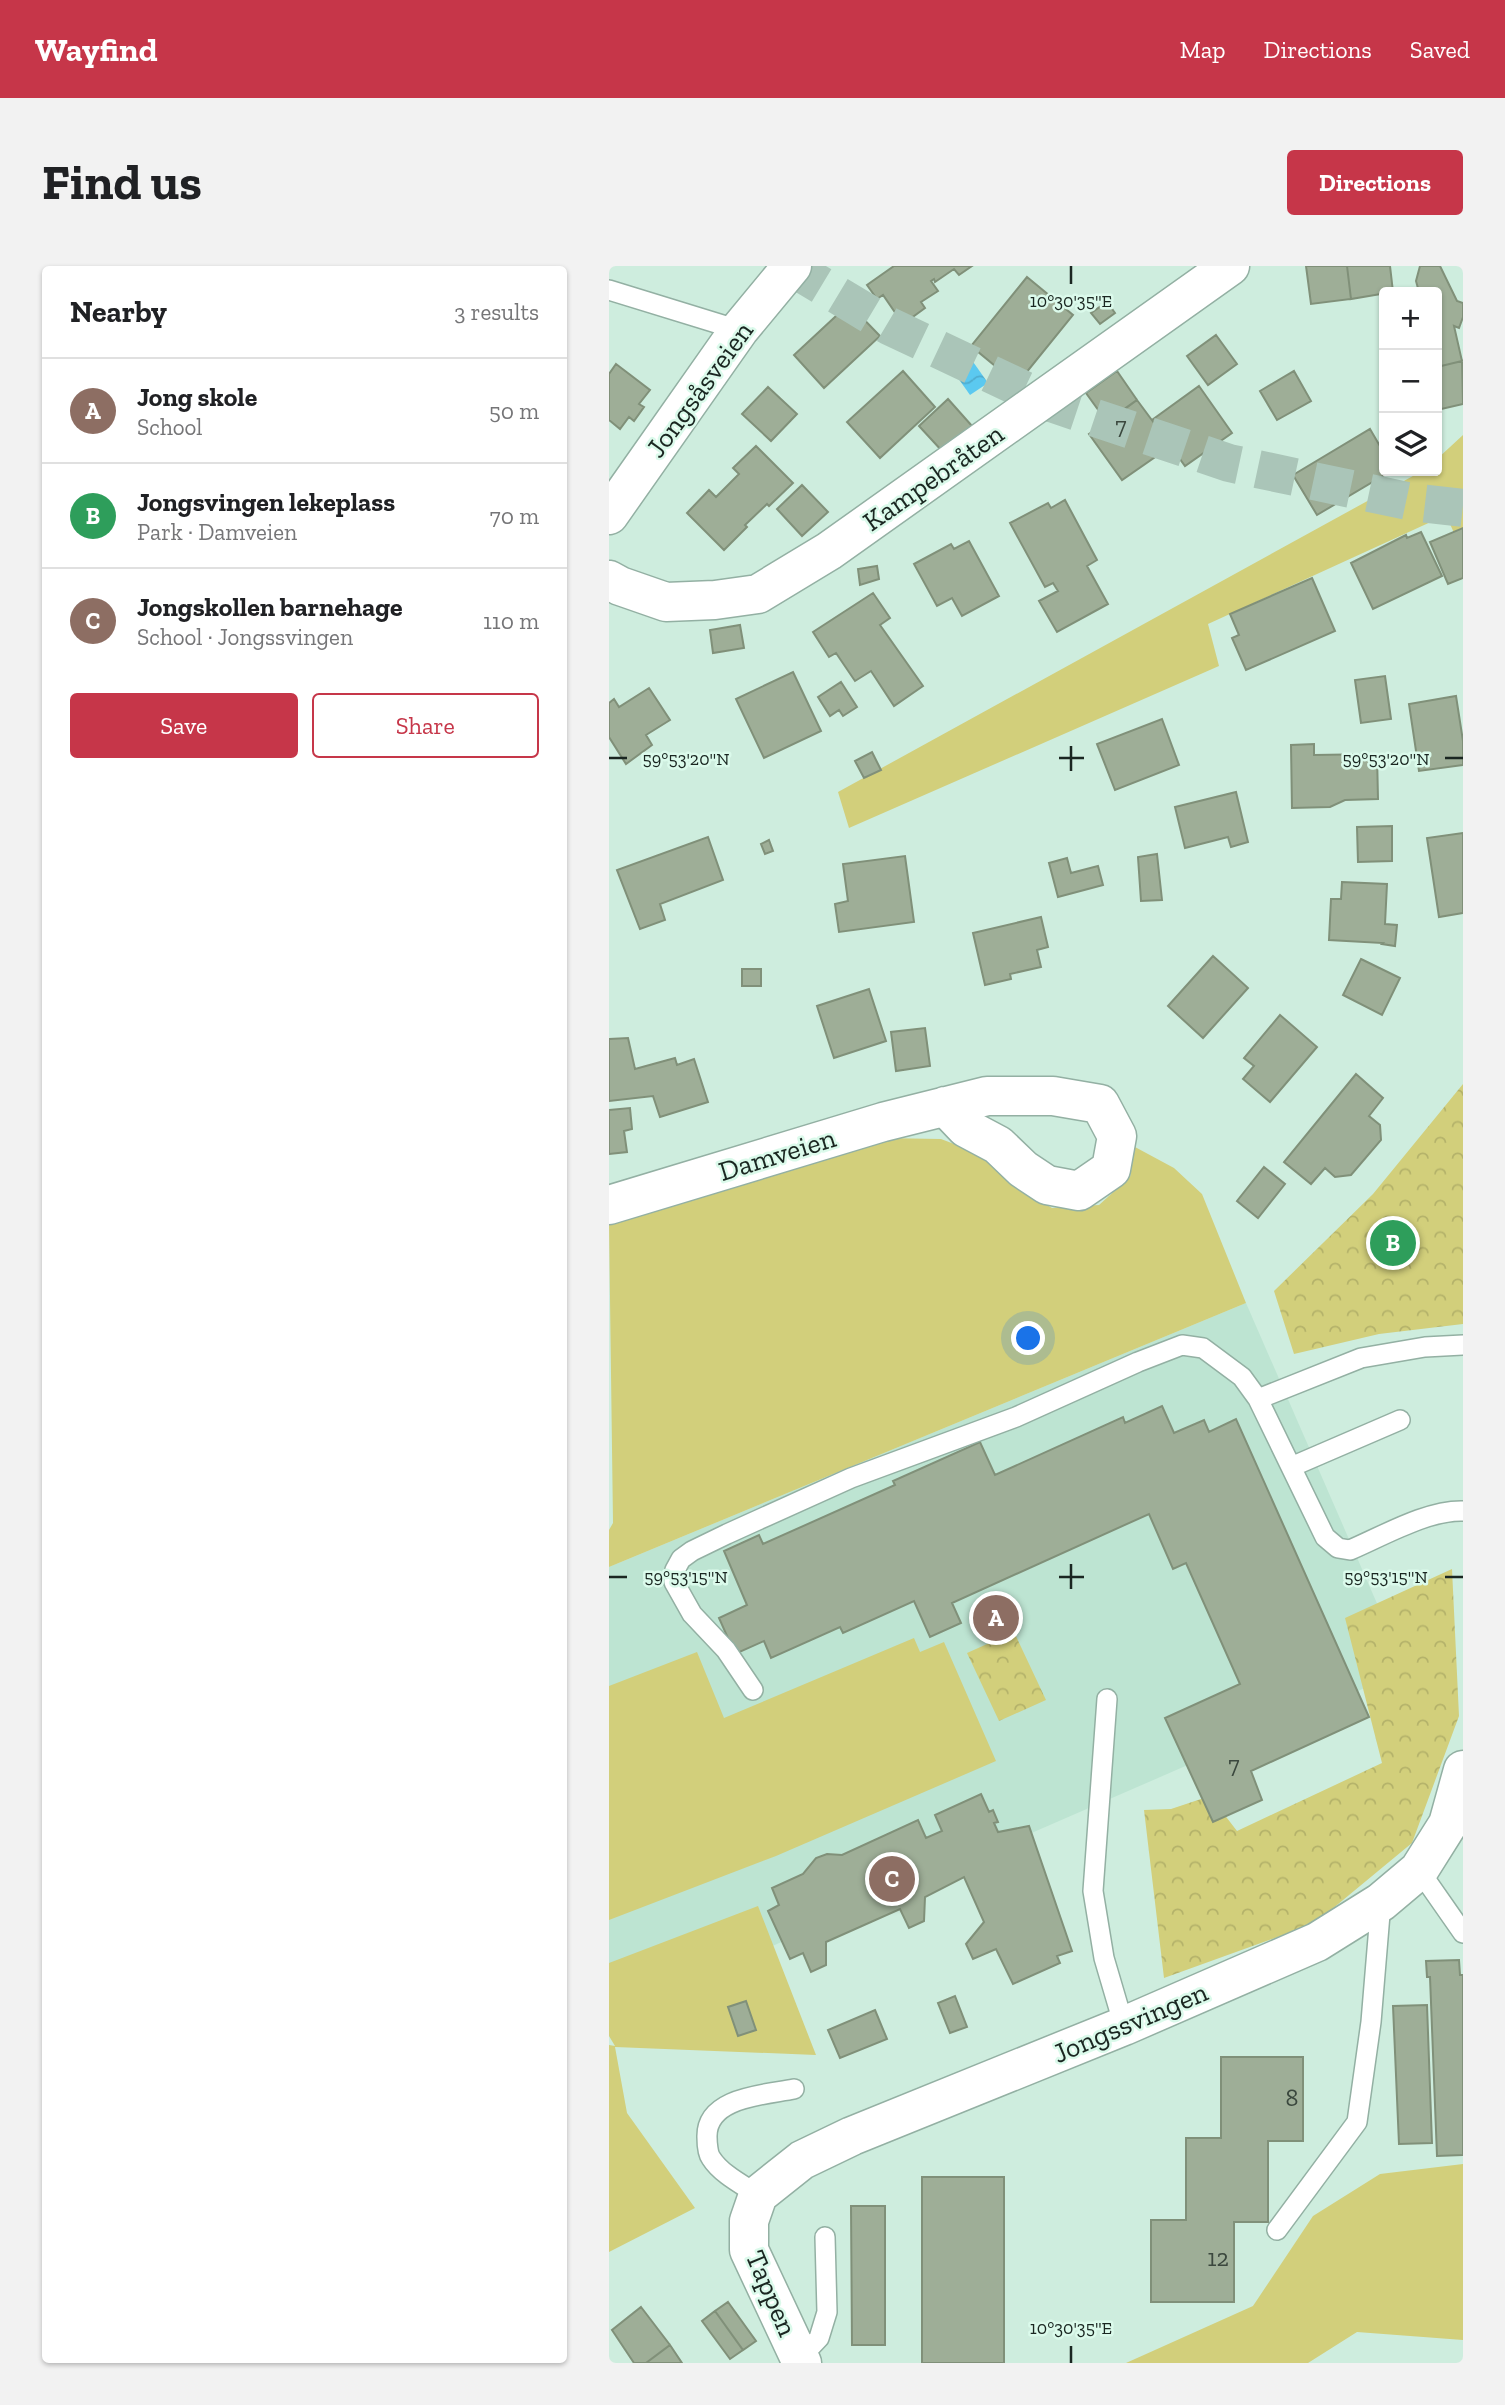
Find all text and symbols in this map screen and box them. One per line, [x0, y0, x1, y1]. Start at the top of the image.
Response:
text: Wayfind [35, 30, 158, 69]
text: Map [1180, 35, 1226, 64]
text: Directions [1264, 35, 1372, 64]
text: Saved [1410, 35, 1470, 64]
button: Directions [1287, 150, 1463, 215]
text: Find us [42, 153, 202, 212]
map controls [1379, 287, 1442, 476]
button: + [1379, 287, 1442, 350]
text: 10°30'35"E [1030, 290, 1112, 312]
text: Nearby [70, 294, 167, 330]
text: 3 results [454, 298, 539, 326]
street label: Jongsåsveien [639, 315, 760, 464]
button: − [1379, 350, 1442, 413]
text: Jong skole [137, 381, 257, 413]
text: A [85, 397, 101, 425]
text: 50 m [489, 397, 539, 425]
house number: 7 [1115, 411, 1127, 440]
text: School [137, 413, 202, 441]
button: layers [1379, 413, 1442, 476]
street label: Kampebråten [857, 417, 1010, 538]
text: Jongsvingen lekeplass [137, 486, 395, 518]
text: B [86, 502, 100, 530]
text: 70 m [490, 502, 539, 530]
text: Park · Damveien [137, 518, 297, 546]
text: Jongskollen barnehage [137, 591, 403, 623]
text: C [86, 607, 100, 635]
text: 110 m [483, 607, 539, 635]
text: School · Jongssvingen [137, 623, 353, 651]
button: Save [70, 693, 298, 758]
button: Share [312, 693, 539, 758]
text: 59°53'20"N [643, 748, 729, 770]
text: 59°53'20"N [1343, 748, 1429, 770]
street label: Damveien [715, 1121, 840, 1188]
pin: B [1370, 1217, 1416, 1269]
your location [1011, 1321, 1045, 1355]
text: 59°53'15"N [644, 1566, 728, 1588]
text: 59°53'15"N [1344, 1566, 1428, 1588]
pin: A [973, 1592, 1019, 1644]
house number: 7 [1228, 1750, 1240, 1779]
pin: C [869, 1853, 915, 1905]
street label: Jongssvingen [1048, 1975, 1213, 2070]
house number: 8 [1286, 2083, 1298, 2112]
house number: 12 [1207, 2243, 1229, 2272]
street label: Tappen [739, 2245, 804, 2341]
text: 10°30'35"E [1030, 2317, 1112, 2339]

